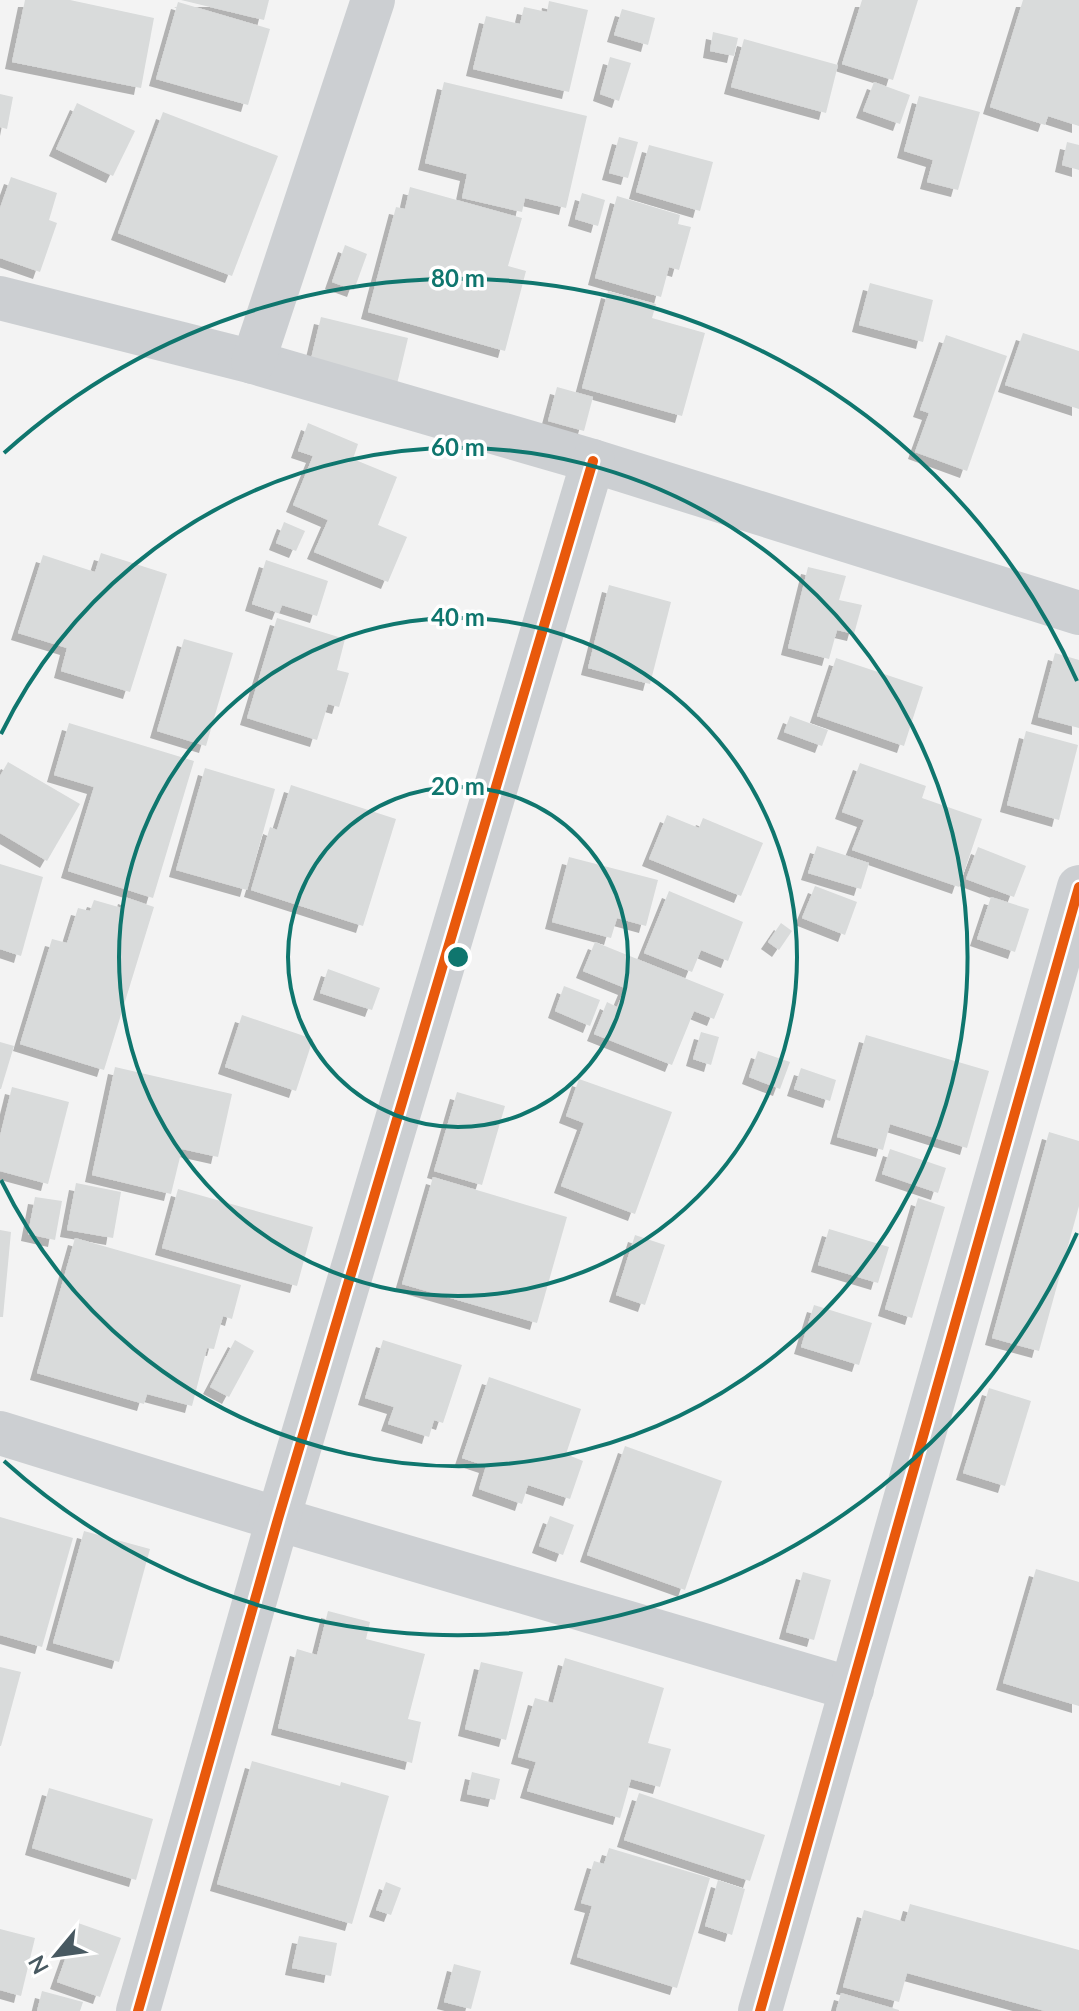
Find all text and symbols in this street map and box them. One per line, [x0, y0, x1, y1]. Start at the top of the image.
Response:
text: 80 m [431, 263, 485, 292]
text: 60 m [431, 432, 485, 461]
text: 40 m [431, 602, 485, 631]
text: 20 m [431, 771, 485, 800]
centre of rings [444, 943, 472, 971]
north arrow [16, 1915, 96, 1995]
text: N [22, 1951, 54, 1979]

